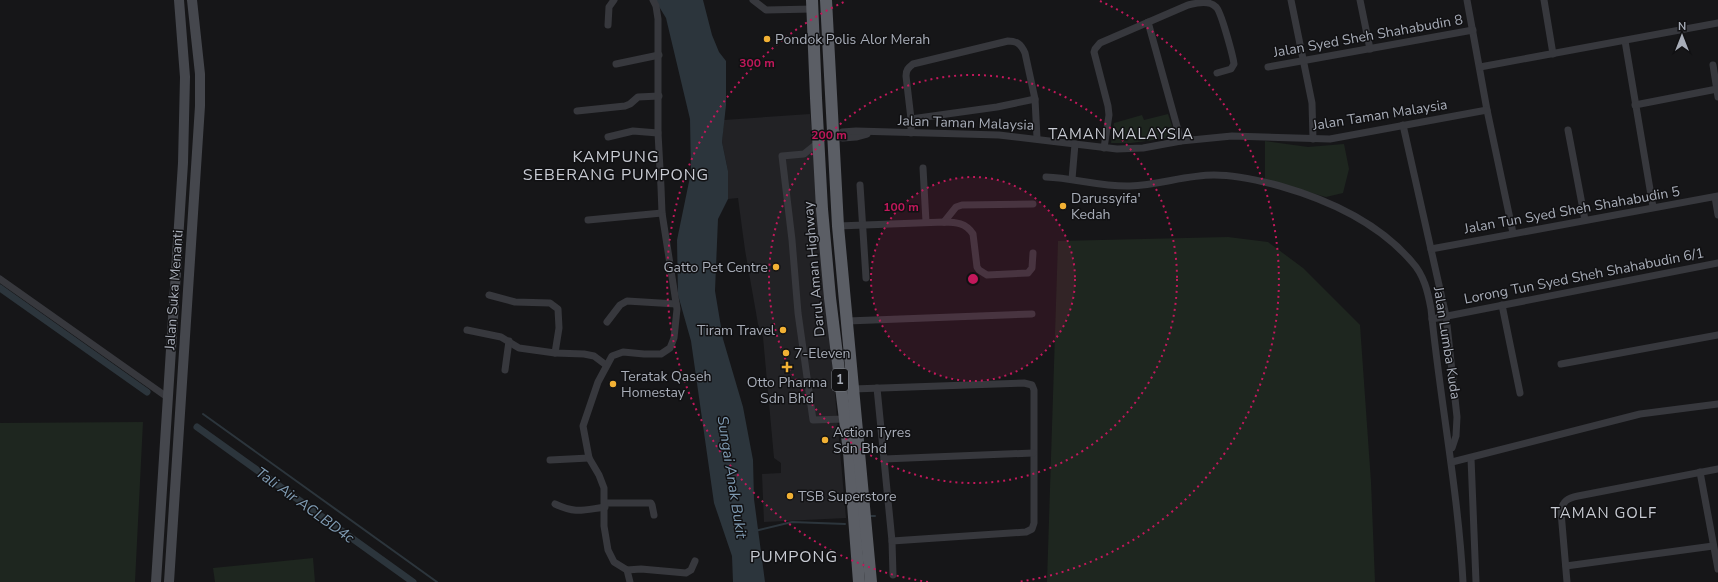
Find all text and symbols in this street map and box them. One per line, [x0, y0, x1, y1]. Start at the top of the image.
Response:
street label: Jalan Syed Sheh Shahabudin 8 [1271, 10, 1464, 62]
north arrow [1662, 16, 1702, 56]
text: N [1678, 19, 1686, 34]
place label: Pondok Polis Alor Merah [775, 30, 930, 49]
marker: Pondok Polis Alor Merah [762, 34, 772, 44]
text: 300 m [739, 55, 775, 71]
street label: Jalan Taman Malaysia [1310, 95, 1449, 135]
street label: Jalan Taman Malaysia [897, 111, 1034, 135]
district label: TAMAN MALAYSIA [1048, 124, 1194, 144]
text: 200 m [811, 127, 847, 143]
district label: KAMPUNG SEBERANG PUMPONG [523, 146, 709, 186]
street label: Jalan Tun Syed Sheh Shahabudin 5 [1462, 182, 1681, 239]
place label: Darussyifa' Kedah [1071, 189, 1141, 224]
text: 100 m [883, 199, 919, 215]
street label: Darul Aman Highway [799, 200, 829, 337]
marker: Darussyifa' Kedah [1058, 201, 1068, 211]
street label: Jalan Suka Menanti [160, 229, 188, 352]
street label: Lorong Tun Syed Sheh Shahabudin 6/1 [1462, 243, 1706, 309]
place label: Gatto Pet Centre [663, 258, 768, 277]
marker: Gatto Pet Centre [771, 262, 781, 272]
centre of rings [966, 272, 980, 286]
street label: Jalan Lumba Kuda [1429, 284, 1465, 401]
place label: Tiram Travel [697, 321, 776, 340]
marker: Tiram Travel [778, 325, 788, 335]
place label: 7-Eleven [794, 344, 850, 363]
marker: 7-Eleven [781, 348, 791, 358]
marker: Otto Pharma Sdn Bhd [782, 362, 792, 372]
place label: Teratak Qaseh Homestay [621, 367, 711, 402]
road number: 1 [832, 369, 848, 391]
place label: Otto Pharma Sdn Bhd [747, 373, 827, 408]
marker: Teratak Qaseh Homestay [608, 379, 618, 389]
water label: Sungai Anak Bukit [712, 414, 752, 540]
place label: Action Tyres Sdn Bhd [833, 423, 911, 458]
marker: Action Tyres Sdn Bhd [820, 435, 830, 445]
water label: Tali Air ACLBD4c [252, 462, 358, 548]
place label: TSB Superstore [798, 487, 896, 506]
marker: TSB Superstore [785, 491, 795, 501]
district label: TAMAN GOLF [1551, 503, 1657, 523]
district label: PUMPONG [750, 546, 838, 568]

